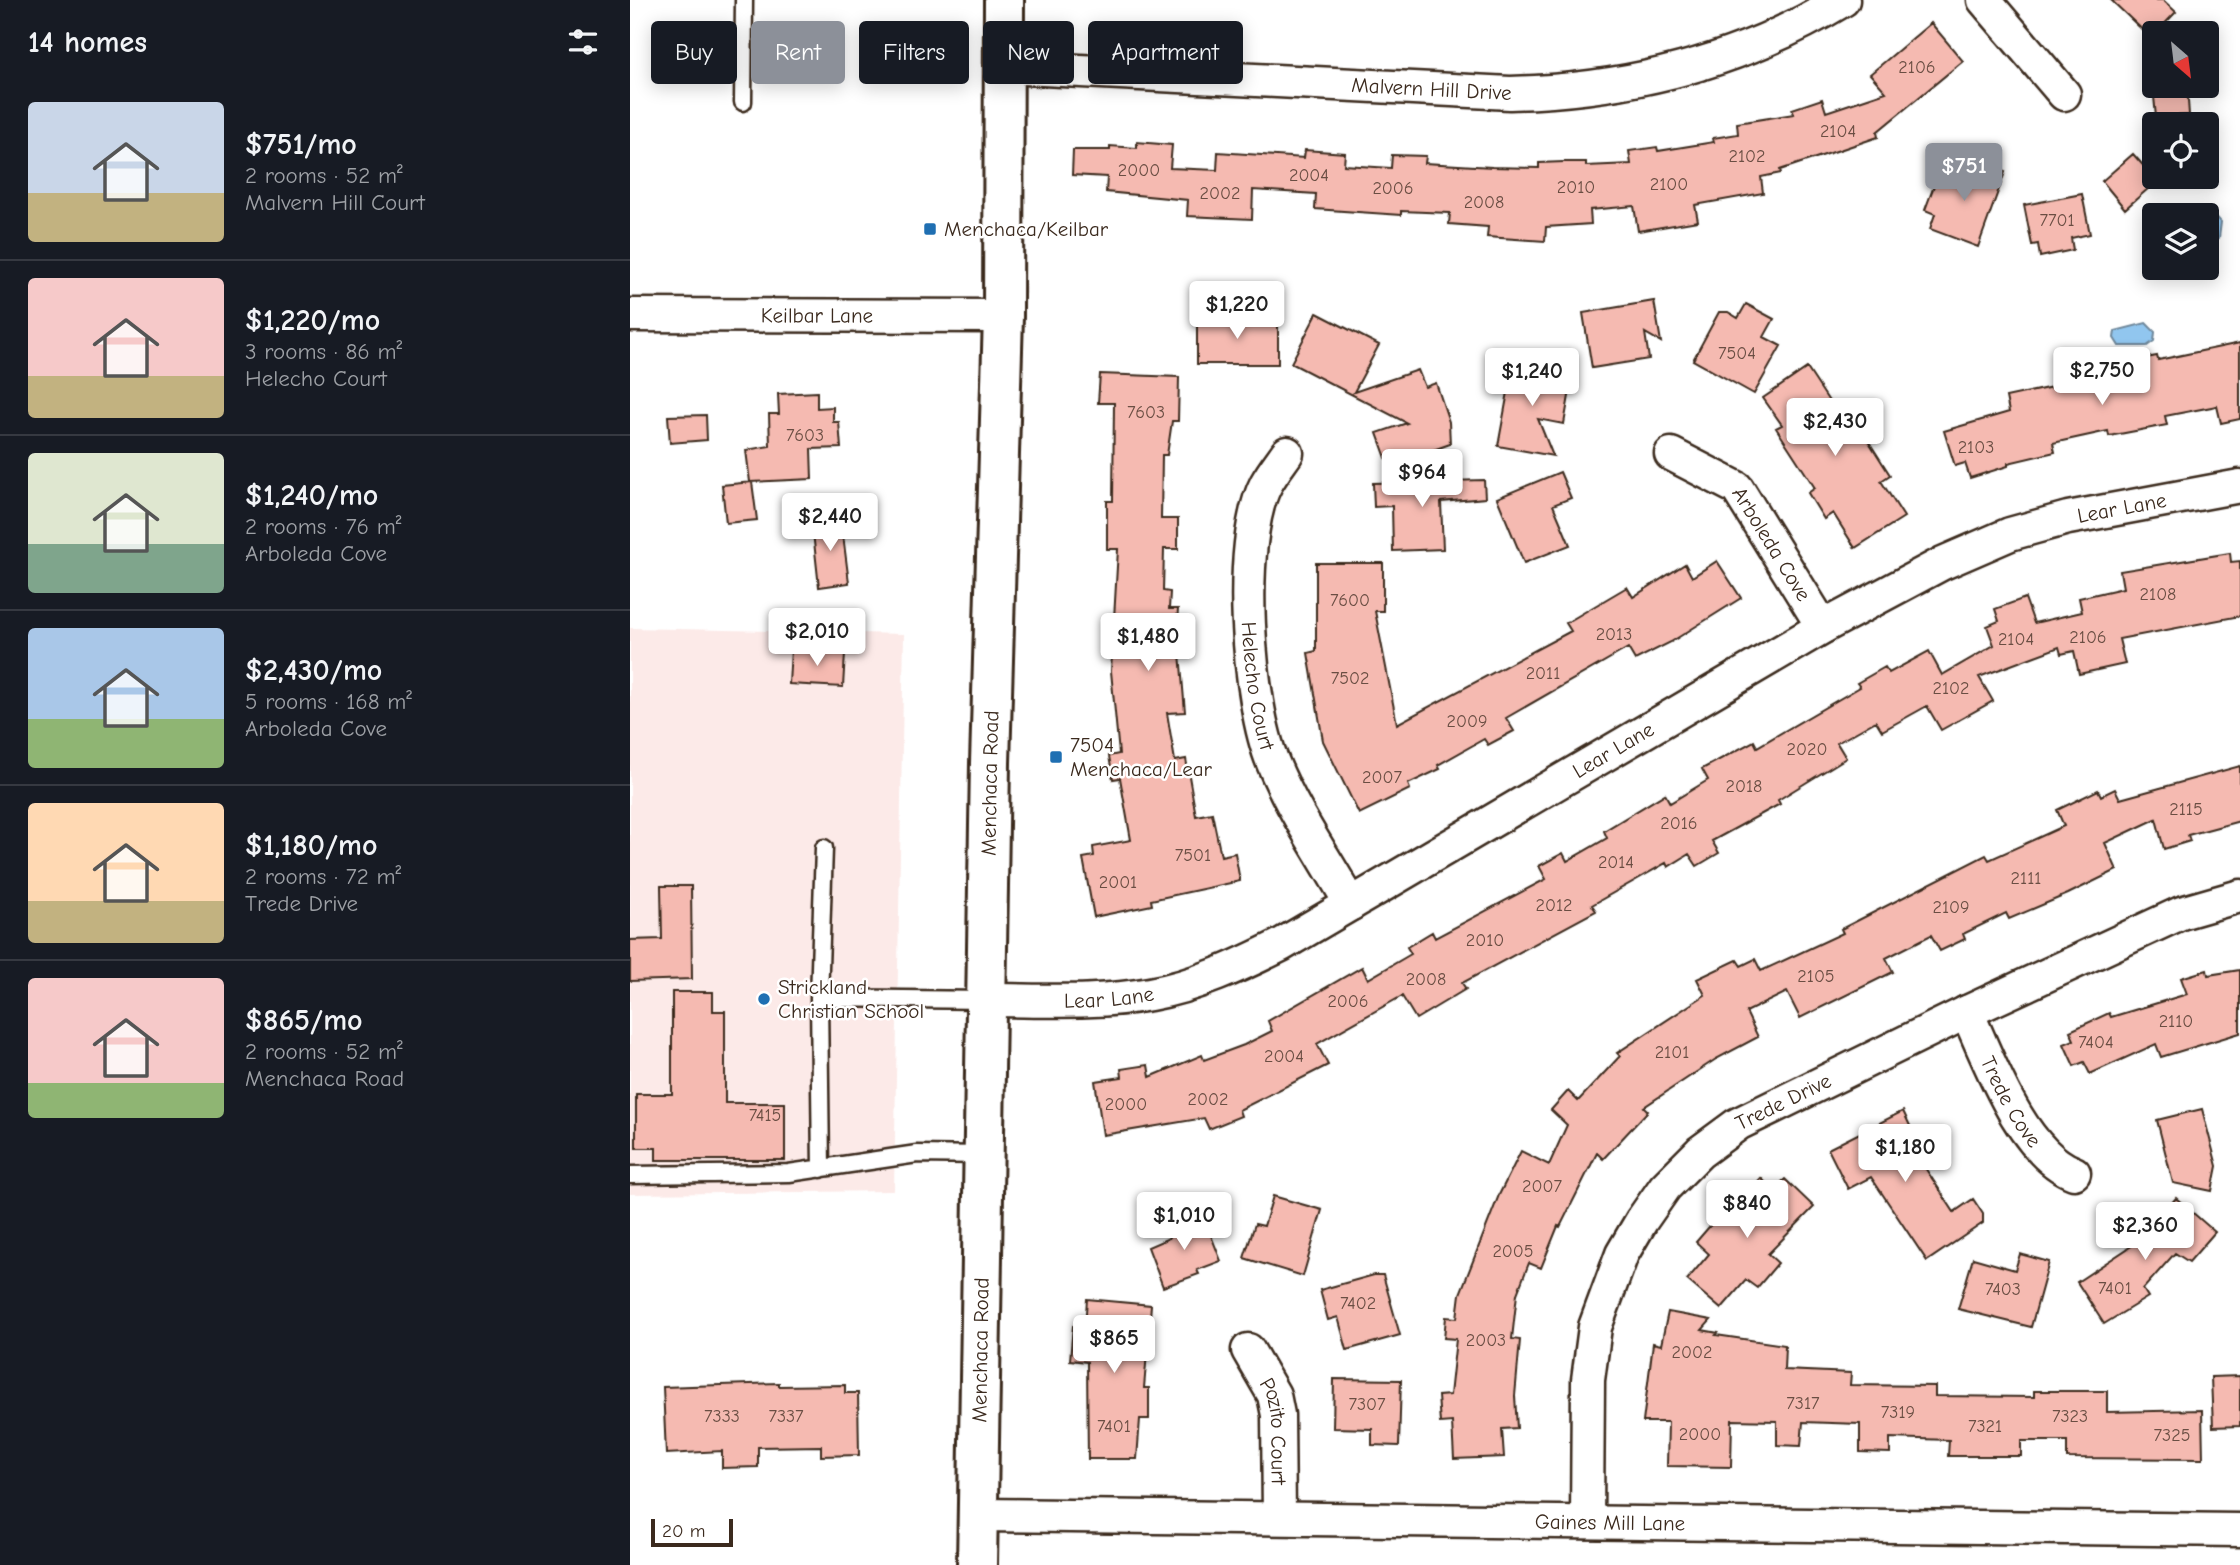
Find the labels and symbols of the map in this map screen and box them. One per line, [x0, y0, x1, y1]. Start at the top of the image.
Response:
north arrow [2142, 21, 2219, 98]
house number: 2106 [1898, 57, 1936, 78]
street label: Malvern Hill Drive [1351, 73, 1512, 105]
house number: 2104 [1820, 121, 1856, 142]
pin: $751 [1923, 144, 2005, 203]
house number: 2102 [1729, 146, 1765, 167]
house number: 2000 [1118, 160, 1160, 181]
house number: 2004 [1289, 165, 1329, 186]
house number: 2100 [1650, 174, 1688, 195]
house number: 2010 [1557, 177, 1595, 198]
house number: 2006 [1372, 178, 1414, 199]
house number: 2002 [1200, 183, 1240, 204]
house number: 2008 [1464, 192, 1504, 213]
house number: 7701 [2039, 210, 2075, 231]
place label: Menchaca/Keilbar [944, 217, 1109, 241]
marker: Menchaca/Keilbar [922, 221, 938, 237]
pin: $1,220 [1180, 282, 1294, 341]
street label: Keilbar Lane [761, 303, 873, 328]
house number: 7504 [1718, 343, 1756, 364]
pin: $1,240 [1475, 348, 1589, 408]
pin: $2,750 [2045, 348, 2159, 407]
pin: $2,430 [1778, 398, 1892, 458]
house number: 7603 [1127, 402, 1165, 423]
house number: 7603 [786, 425, 824, 446]
house number: 2103 [1958, 437, 1994, 458]
pin: $964 [1381, 449, 1463, 509]
street label: Arboleda Cove [1727, 482, 1816, 605]
street label: Lear Lane [2075, 488, 2168, 528]
pin: $2,440 [773, 494, 887, 553]
house number: 2108 [2140, 584, 2176, 605]
house number: 7600 [1330, 590, 1370, 611]
pin: $2,010 [760, 608, 874, 668]
pin: $1,480 [1091, 614, 1205, 673]
street label: Helecho Court [1237, 621, 1280, 754]
house number: 2013 [1596, 624, 1632, 645]
house number: 2106 [2069, 627, 2107, 648]
house number: 2104 [1998, 629, 2034, 650]
house number: 2011 [1526, 663, 1560, 684]
house number: 7502 [1331, 668, 1369, 689]
house number: 2102 [1933, 678, 1969, 699]
street label: Menchaca Road [976, 710, 1004, 856]
house number: 2009 [1447, 711, 1487, 732]
street label: Lear Lane [1568, 717, 1658, 783]
place label: 7504 Menchaca/Lear [1070, 733, 1213, 781]
house number: 2020 [1787, 739, 1827, 760]
marker: 7504 Menchaca/Lear [1048, 749, 1064, 765]
house number: 2007 [1362, 767, 1402, 788]
house number: 2018 [1726, 776, 1762, 797]
house number: 2115 [2169, 799, 2203, 820]
house number: 2016 [1660, 813, 1698, 834]
house number: 7501 [1175, 845, 1211, 866]
house number: 2014 [1598, 852, 1634, 873]
house number: 2111 [2011, 868, 2041, 889]
house number: 2001 [1099, 872, 1137, 893]
house number: 2012 [1536, 895, 1572, 916]
house number: 2109 [1932, 897, 1970, 918]
house number: 2010 [1466, 930, 1504, 951]
house number: 2105 [1797, 966, 1835, 987]
house number: 2008 [1406, 969, 1446, 990]
place label: Strickland Christian School [778, 975, 924, 1023]
street label: Lear Lane [1064, 982, 1156, 1013]
marker: Strickland Christian School [756, 991, 772, 1007]
house number: 2006 [1327, 991, 1369, 1012]
house number: 2110 [2159, 1011, 2193, 1032]
house number: 7404 [2078, 1032, 2114, 1053]
house number: 2101 [1655, 1042, 1689, 1063]
house number: 2004 [1264, 1046, 1304, 1067]
street label: Trede Cove [1976, 1052, 2046, 1152]
street label: Trede Drive [1732, 1068, 1835, 1135]
house number: 2002 [1188, 1089, 1228, 1110]
house number: 2000 [1105, 1094, 1147, 1115]
house number: 7415 [749, 1105, 781, 1126]
pin: $1,180 [1848, 1124, 1962, 1184]
house number: 2007 [1522, 1176, 1562, 1197]
pin: $840 [1706, 1180, 1788, 1240]
pin: $1,010 [1127, 1192, 1241, 1252]
pin: $2,360 [2088, 1202, 2202, 1262]
house number: 2005 [1492, 1241, 1534, 1262]
street label: Menchaca Road [967, 1277, 994, 1423]
house number: 7401 [2098, 1278, 2132, 1299]
house number: 7403 [1985, 1279, 2021, 1300]
house number: 7402 [1340, 1293, 1376, 1314]
pin: $865 [1073, 1316, 1155, 1375]
house number: 2003 [1466, 1330, 1506, 1351]
house number: 2002 [1672, 1342, 1712, 1363]
street label: Pozito Court [1255, 1373, 1291, 1486]
house number: 7317 [1786, 1393, 1820, 1414]
house number: 7307 [1348, 1394, 1386, 1415]
house number: 7319 [1881, 1402, 1915, 1423]
house number: 7333 [704, 1406, 740, 1427]
house number: 7337 [768, 1406, 804, 1427]
house number: 7323 [2052, 1406, 2088, 1427]
house number: 7401 [1097, 1416, 1131, 1437]
house number: 7321 [1968, 1416, 2002, 1437]
house number: 2000 [1679, 1424, 1721, 1445]
house number: 7325 [2154, 1425, 2190, 1446]
street label: Gaines Mill Lane [1535, 1510, 1685, 1535]
scale bar [651, 1516, 733, 1548]

